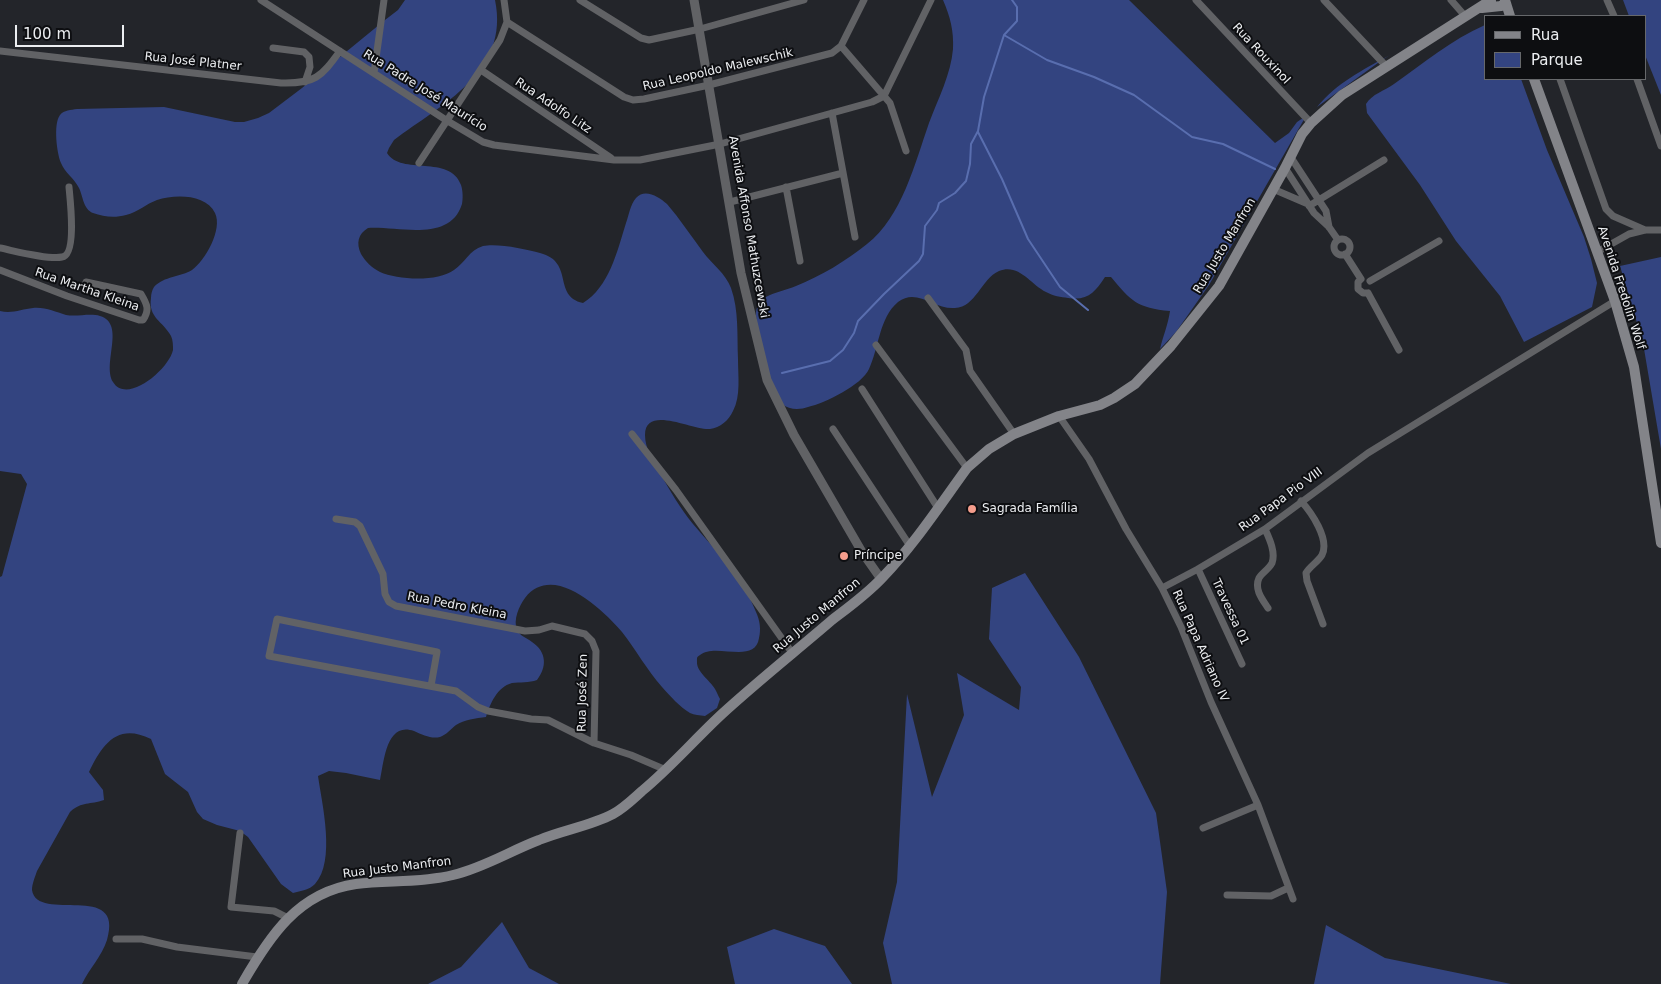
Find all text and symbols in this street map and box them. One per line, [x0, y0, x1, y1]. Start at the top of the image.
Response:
scale bar [18, 15, 126, 47]
legend [1484, 15, 1646, 80]
street label: Rua Rouxinol [1229, 21, 1293, 87]
text: 100 m [23, 25, 71, 43]
text: Rua [1531, 26, 1559, 44]
street label: Rua Leopoldo Malewschik [641, 46, 795, 94]
street label: Rua Padre José Maurício [360, 47, 490, 135]
street label: Rua José Platner [144, 50, 242, 74]
text: Parque [1531, 51, 1583, 69]
street label: Rua Adolfo Litz [512, 75, 594, 137]
street label: Avenida Affonso Mathuzcewski [725, 135, 771, 319]
street label: Rua Justo Manfron [1191, 196, 1259, 296]
street label: Avenida Fredolin Wolf [1594, 224, 1648, 352]
street label: Rua Martha Kleina [33, 265, 141, 315]
street label: Rua Papa Pio VIII [1236, 465, 1326, 535]
place label: Sagrada Família [982, 502, 1078, 516]
marker: Sagrada Família [966, 503, 978, 515]
place label: Príncipe [854, 549, 902, 563]
marker: Príncipe [838, 550, 850, 562]
street label: Rua Justo Manfron [771, 575, 863, 657]
street label: Travessa 01 [1208, 577, 1252, 647]
street label: Rua Papa Adriano IV [1169, 588, 1231, 704]
street label: Rua Pedro Kleina [406, 589, 508, 623]
street label: Rua José Zen [575, 654, 591, 732]
street label: Rua Justo Manfron [342, 854, 452, 882]

